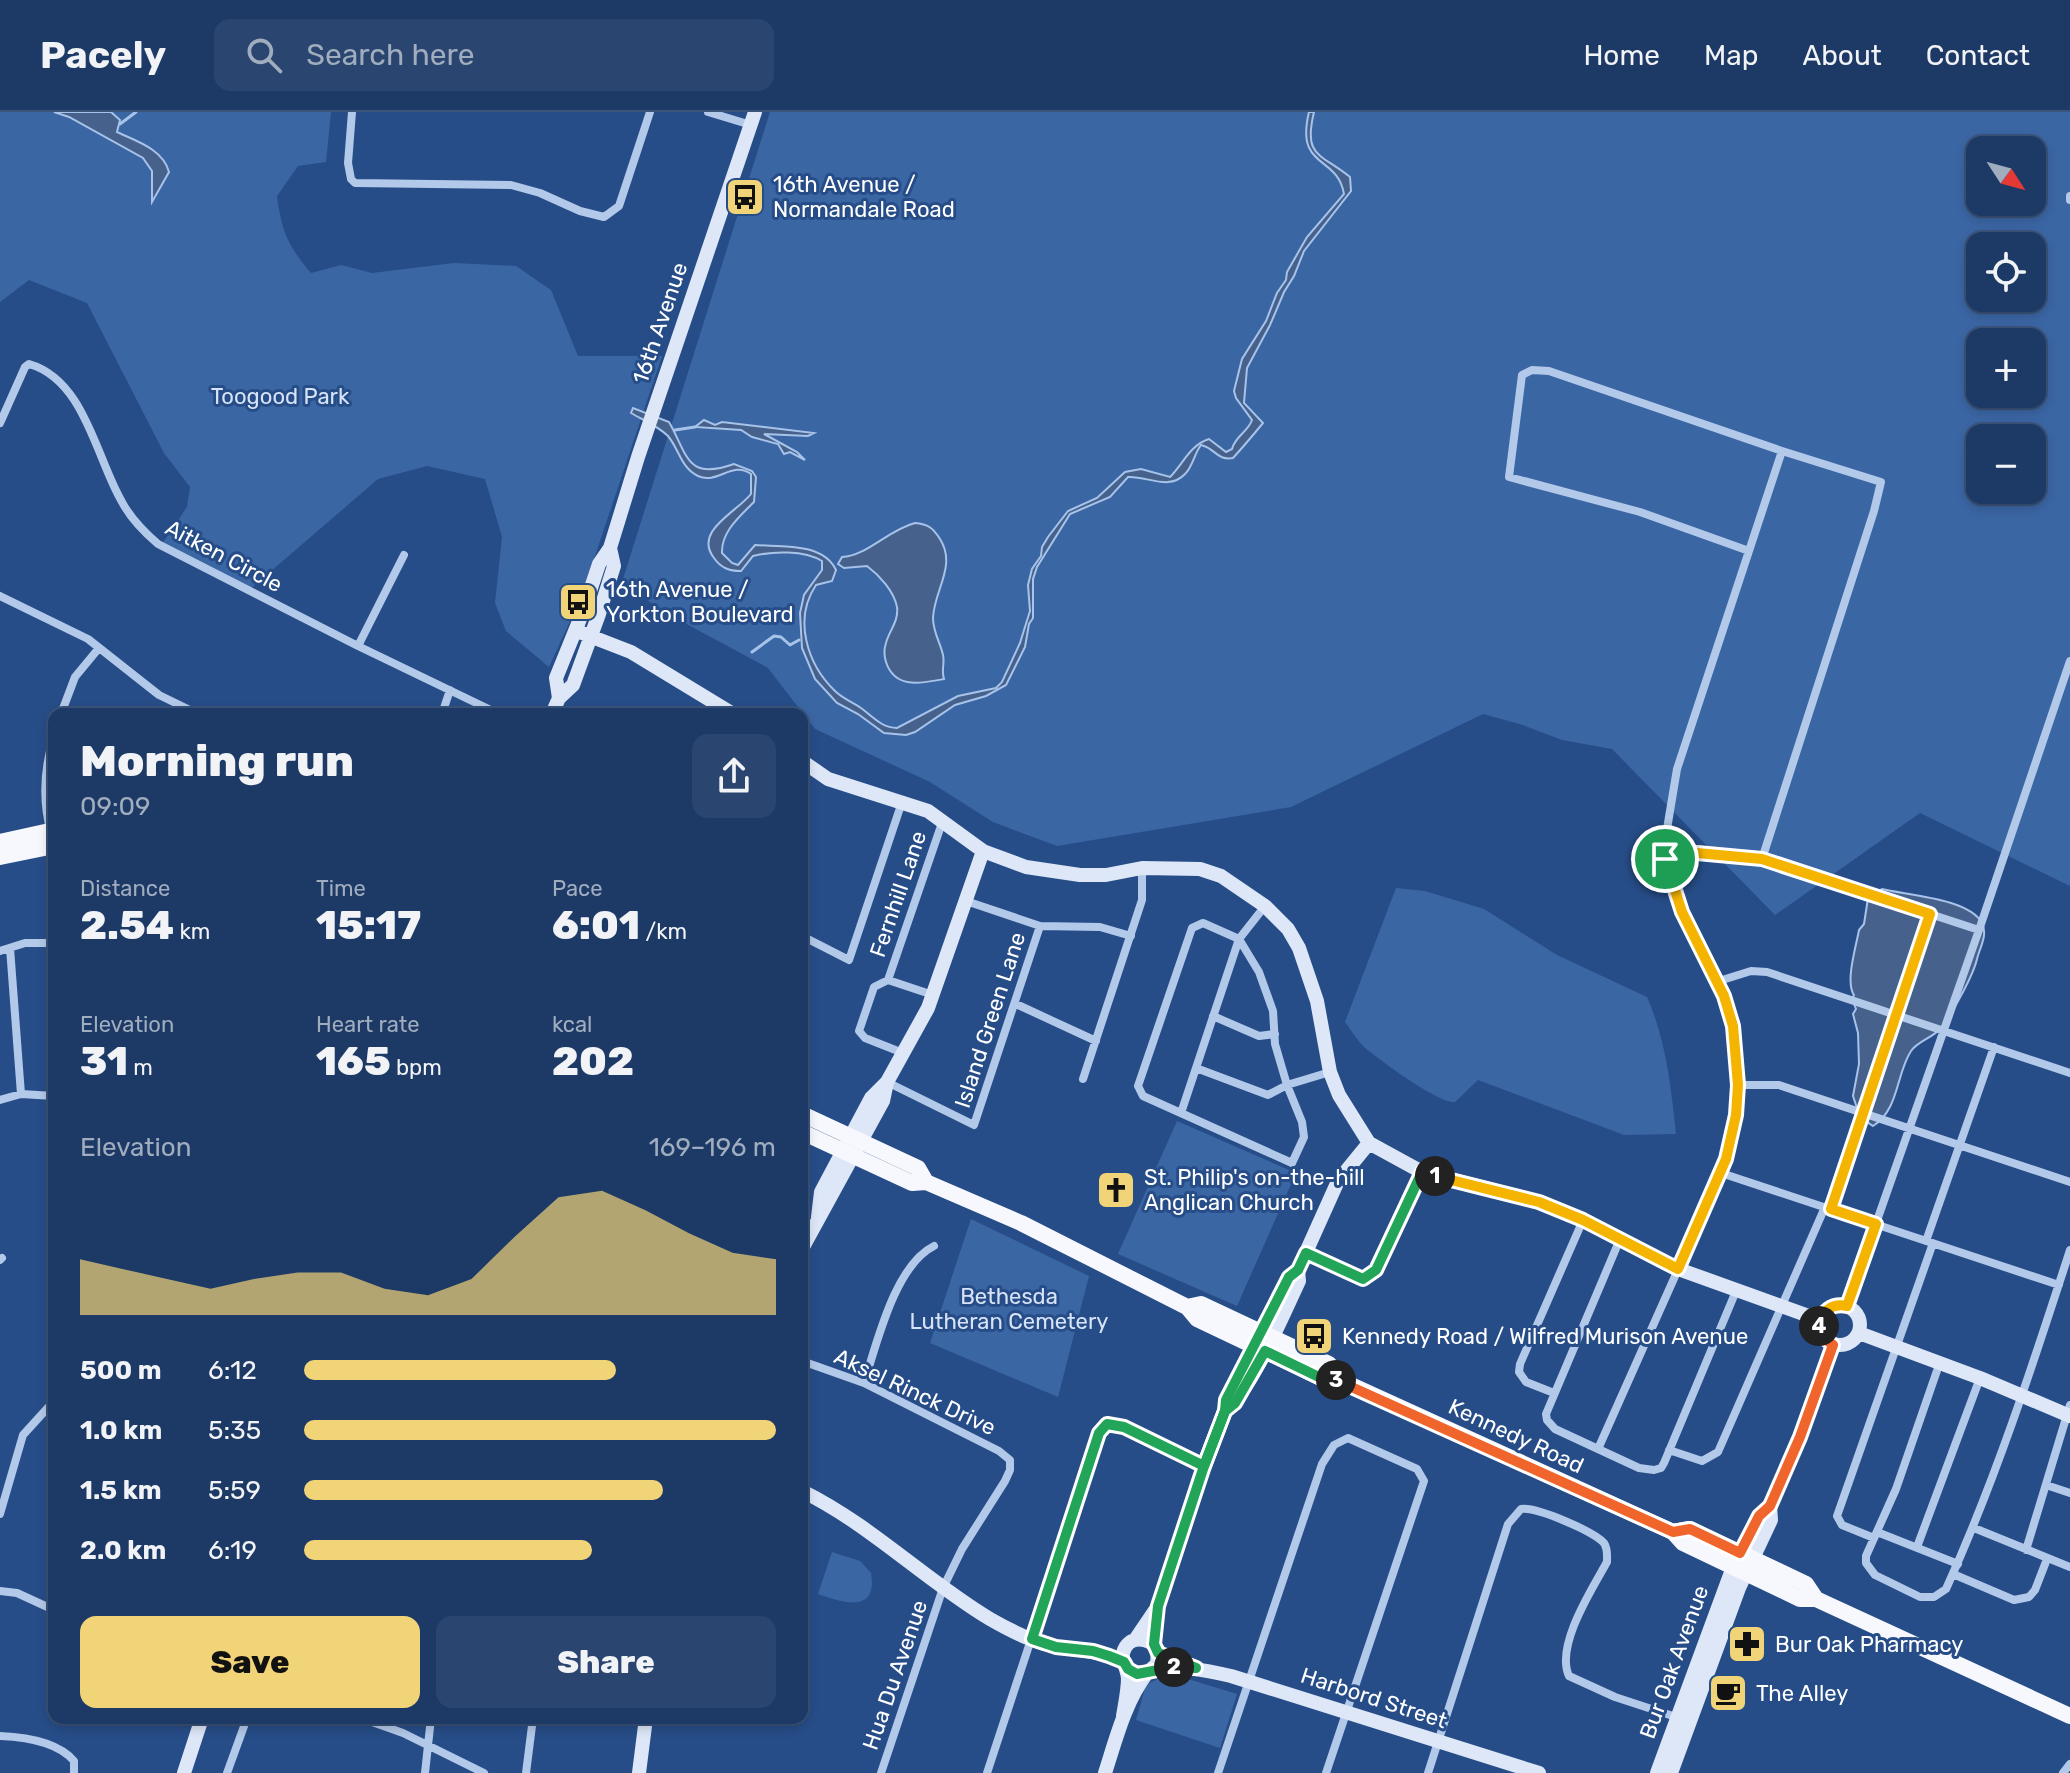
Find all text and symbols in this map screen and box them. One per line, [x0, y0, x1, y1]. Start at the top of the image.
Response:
search box [214, 19, 774, 91]
text: Pacely [40, 32, 166, 78]
icon: search [242, 33, 286, 77]
text: Search here [306, 37, 475, 73]
text: Home [1583, 39, 1660, 72]
text: Map [1704, 39, 1758, 72]
text: About [1802, 39, 1882, 72]
text: Contact [1926, 39, 2030, 72]
north arrow [1966, 136, 2046, 216]
map controls [1966, 136, 2046, 504]
place label: 16th Avenue / Normandale Road [773, 171, 955, 223]
bus stop icon: 16th Avenue / Normandale Road [724, 176, 766, 218]
button: locate [1966, 232, 2046, 312]
street label: 16th Avenue [627, 259, 693, 387]
button: + [1966, 328, 2046, 408]
park label: Toogood Park [211, 383, 350, 410]
button: − [1966, 424, 2046, 504]
street label: Aitken Circle [161, 514, 287, 598]
place label: 16th Avenue / Yorkton Boulevard [606, 576, 794, 628]
bus stop icon: 16th Avenue / Yorkton Boulevard [557, 581, 599, 623]
button: share [692, 734, 776, 818]
text: Morning run [80, 735, 354, 787]
text: 09:09 [80, 791, 151, 822]
pin [1631, 825, 1699, 893]
street label: Fernhill Lane [864, 827, 932, 961]
icon: arrive [1643, 837, 1687, 881]
text: Distance [80, 875, 170, 902]
text: Time [316, 875, 366, 902]
text: Pace [552, 875, 603, 902]
text: 2.54 [80, 902, 174, 949]
text: 15:17 [316, 902, 421, 949]
text: 6:01 [552, 902, 640, 949]
text: km [174, 918, 210, 945]
text: /km [640, 918, 687, 945]
street label: Island Green Lane [949, 929, 1031, 1111]
text: Elevation [80, 1011, 174, 1038]
text: Heart rate [316, 1011, 420, 1038]
text: kcal [552, 1011, 592, 1038]
text: 31 [80, 1038, 128, 1085]
text: 165 [316, 1038, 391, 1085]
text: 202 [552, 1038, 634, 1085]
text: m [128, 1054, 153, 1081]
text: bpm [391, 1054, 442, 1081]
text: Elevation [80, 1132, 191, 1163]
text: 169–196 m [649, 1132, 776, 1163]
pin: 1 [1415, 1156, 1455, 1196]
text: 1 [1430, 1162, 1440, 1189]
place label: St. Philip's on-the-hill Anglican Church [1144, 1164, 1365, 1216]
church icon: St. Philip's on-the-hill Anglican Church [1095, 1169, 1137, 1211]
park label: Bethesda Lutheran Cemetery [910, 1283, 1108, 1335]
pin: 4 [1799, 1306, 1839, 1346]
text: 4 [1811, 1312, 1827, 1339]
bus stop icon: Kennedy Road / Wilfred Murison Avenue [1293, 1315, 1335, 1357]
place label: Kennedy Road / Wilfred Murison Avenue [1342, 1323, 1748, 1350]
street label: Aksel Rinck Drive [830, 1343, 1000, 1441]
text: 500 m [80, 1355, 162, 1386]
text: 6:12 [208, 1355, 257, 1386]
pin: 3 [1316, 1360, 1356, 1400]
text: 3 [1329, 1366, 1343, 1393]
street label: Kennedy Road [1444, 1393, 1588, 1479]
text: 1.0 km [80, 1415, 162, 1446]
text: 5:35 [208, 1415, 261, 1446]
text: 1.5 km [80, 1475, 162, 1506]
text: 5:59 [208, 1475, 261, 1506]
text: 2.0 km [80, 1535, 166, 1566]
text: 6:19 [208, 1535, 257, 1566]
street label: Bur Oak Avenue [1634, 1582, 1714, 1742]
street label: Hua Du Avenue [857, 1596, 933, 1754]
button: Save [80, 1616, 420, 1708]
button: Share [436, 1616, 776, 1708]
pharmacy icon: Bur Oak Pharmacy [1726, 1623, 1768, 1665]
place label: Bur Oak Pharmacy [1775, 1631, 1963, 1658]
pin: 2 [1154, 1647, 1194, 1687]
text: 2 [1167, 1653, 1181, 1680]
street label: Harbord Street [1297, 1662, 1451, 1734]
cafe icon: The Alley [1707, 1672, 1749, 1714]
place label: The Alley [1756, 1680, 1848, 1707]

